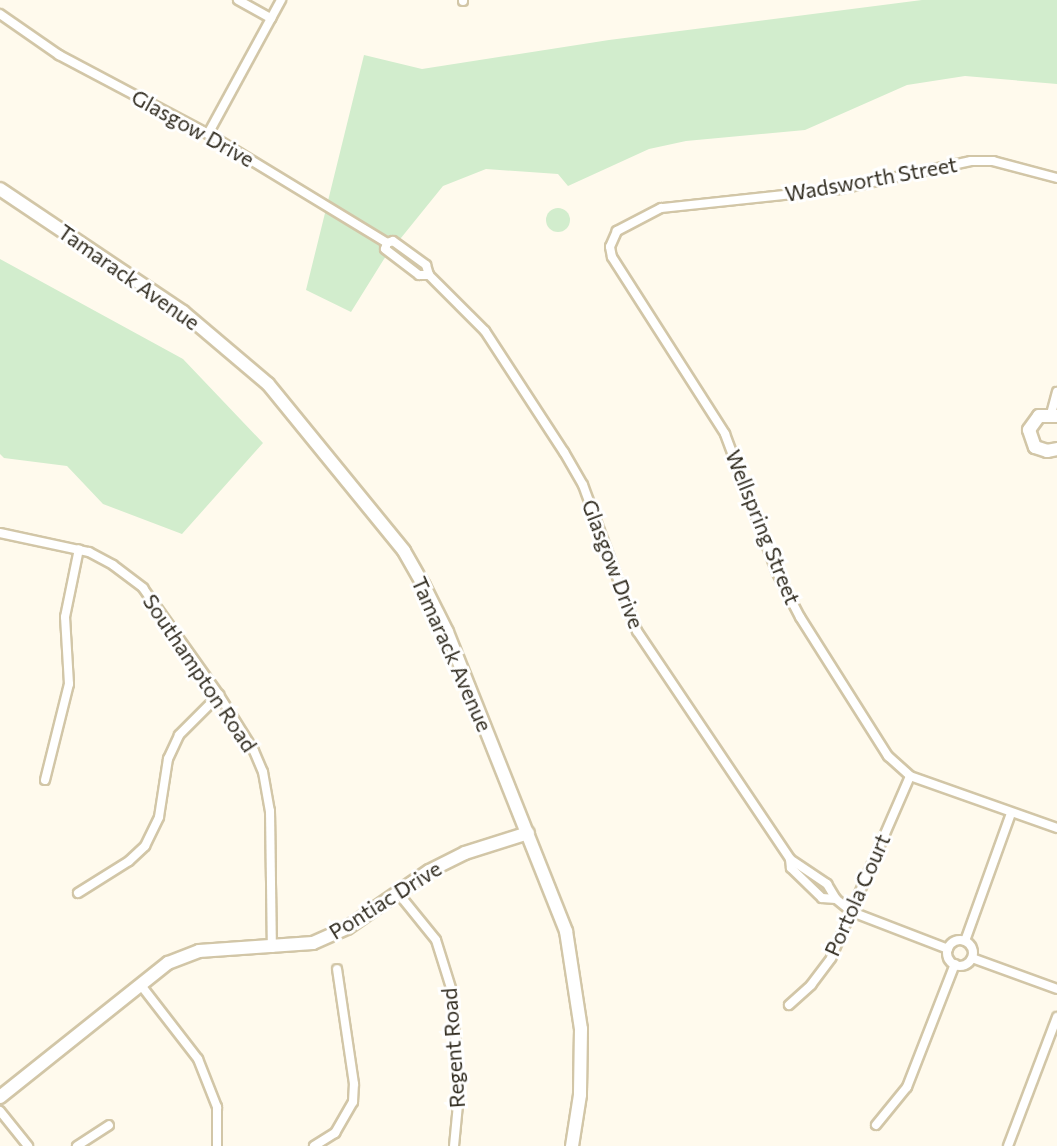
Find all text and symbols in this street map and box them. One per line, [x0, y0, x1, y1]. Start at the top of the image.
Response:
street label: Glasgow Drive [127, 84, 259, 172]
street label: Wadsworth Street [783, 151, 959, 207]
street label: Tamarack Avenue [53, 219, 205, 335]
street label: Wellspring Street [721, 446, 805, 608]
street label: Glasgow Drive [577, 496, 649, 632]
street label: Tamarack Avenue [407, 573, 497, 735]
street label: Southampton Road [138, 589, 262, 757]
street label: Portola Court [819, 830, 895, 960]
street label: Pontiac Drive [324, 856, 446, 944]
street label: Regent Road [436, 987, 470, 1109]

